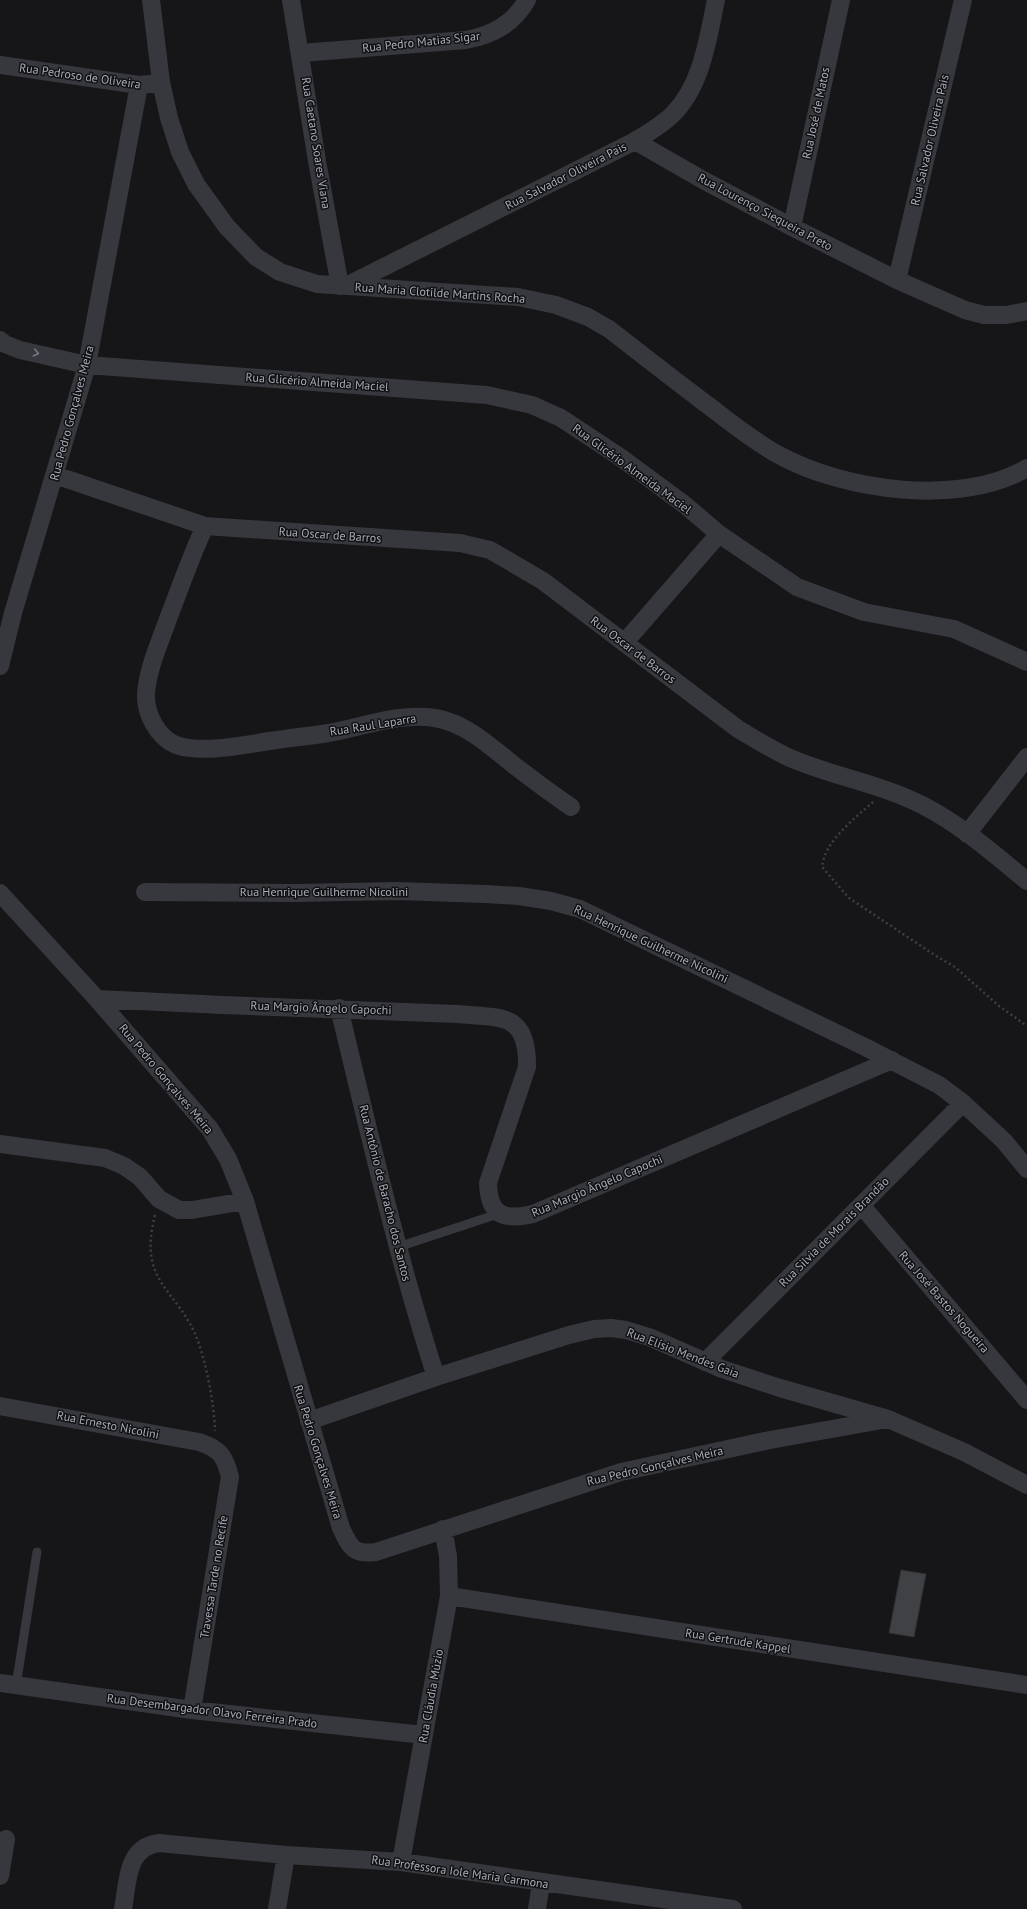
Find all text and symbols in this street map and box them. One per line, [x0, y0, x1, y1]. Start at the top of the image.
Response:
street label: Rua Pedro Matias Sigar [361, 28, 481, 55]
street label: Rua Pedroso de Oliveira [18, 60, 142, 91]
street label: Rua José de Matos [798, 66, 833, 160]
street label: Rua Salvador Oliveira Pais [907, 73, 952, 207]
street label: Rua Caetano Soares Viana [299, 76, 334, 210]
street label: Rua Salvador Oliveira Pais [503, 138, 629, 213]
street label: Rua Lourenço Siequeira Preto [695, 170, 835, 253]
street label: Rua Maria Clotilde Martins Rocha [354, 279, 526, 306]
street label: Rua Pedro Gonçalves Meira [46, 344, 97, 482]
one-way arrow [33, 349, 39, 357]
street label: Rua Glicério Almeida Maciel [245, 369, 390, 394]
street label: Rua Glicério Almeida Maciel [570, 420, 695, 517]
street label: Rua Oscar de Barros [278, 523, 382, 546]
street label: Rua Oscar de Barros [588, 613, 679, 687]
street label: Rua Raul Laparra [329, 710, 417, 739]
street label: Rua Henrique Guilherme Nicolini [240, 884, 408, 899]
street label: Rua Henrique Guilherme Nicolini [572, 901, 731, 986]
street label: Rua Margio Ângelo Capochi [250, 998, 392, 1017]
street label: Rua Pedro Gonçalves Meira [116, 1021, 217, 1137]
street label: Rua Antônio de Baracho dos Santos [356, 1103, 415, 1283]
street label: Rua Margio Ângelo Capochi [529, 1151, 665, 1220]
street label: Rua Silvia de Morais Brandão [775, 1173, 892, 1290]
street label: Rua José Bastos Nogueira [896, 1248, 993, 1356]
street label: Rua Elísio Mendes Gaia [625, 1324, 742, 1381]
street label: Rua Pedro Gonçalves Meira [291, 1383, 346, 1521]
street label: Rua Ernesto Nicolini [56, 1407, 160, 1442]
street label: Rua Pedro Gonçalves Meira [585, 1443, 724, 1488]
street label: Travessa Tarde no Recife [196, 1514, 231, 1640]
street label: Rua Gertrude Kappel [684, 1625, 792, 1656]
street label: Rua Cláudia Múzio [415, 1648, 446, 1744]
street label: Rua Desembargador Olavo Ferreira Prado [106, 1690, 318, 1731]
street label: Rua Professora Iole Maria Carmona [370, 1852, 550, 1891]

